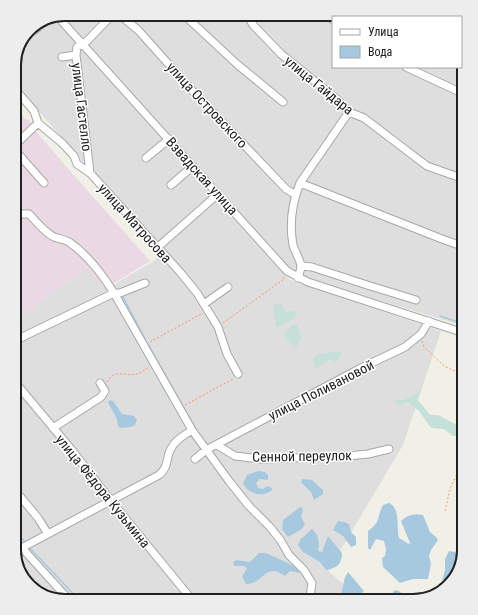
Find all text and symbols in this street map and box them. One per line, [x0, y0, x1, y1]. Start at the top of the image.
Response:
legend [332, 16, 462, 68]
text: Улица [368, 25, 399, 39]
text: Вода [368, 45, 393, 59]
street label: улица Гайдара [281, 52, 357, 118]
street label: улица Островского [163, 59, 251, 151]
street label: улица Гастелло [69, 62, 95, 152]
street label: Взвадская улица [163, 134, 241, 218]
street label: улица Матросова [95, 180, 175, 266]
street label: улица Поливановой [266, 357, 376, 423]
street label: улица Фёдора Кузьмина [52, 431, 154, 551]
street label: Сенной переулок [252, 447, 352, 465]

